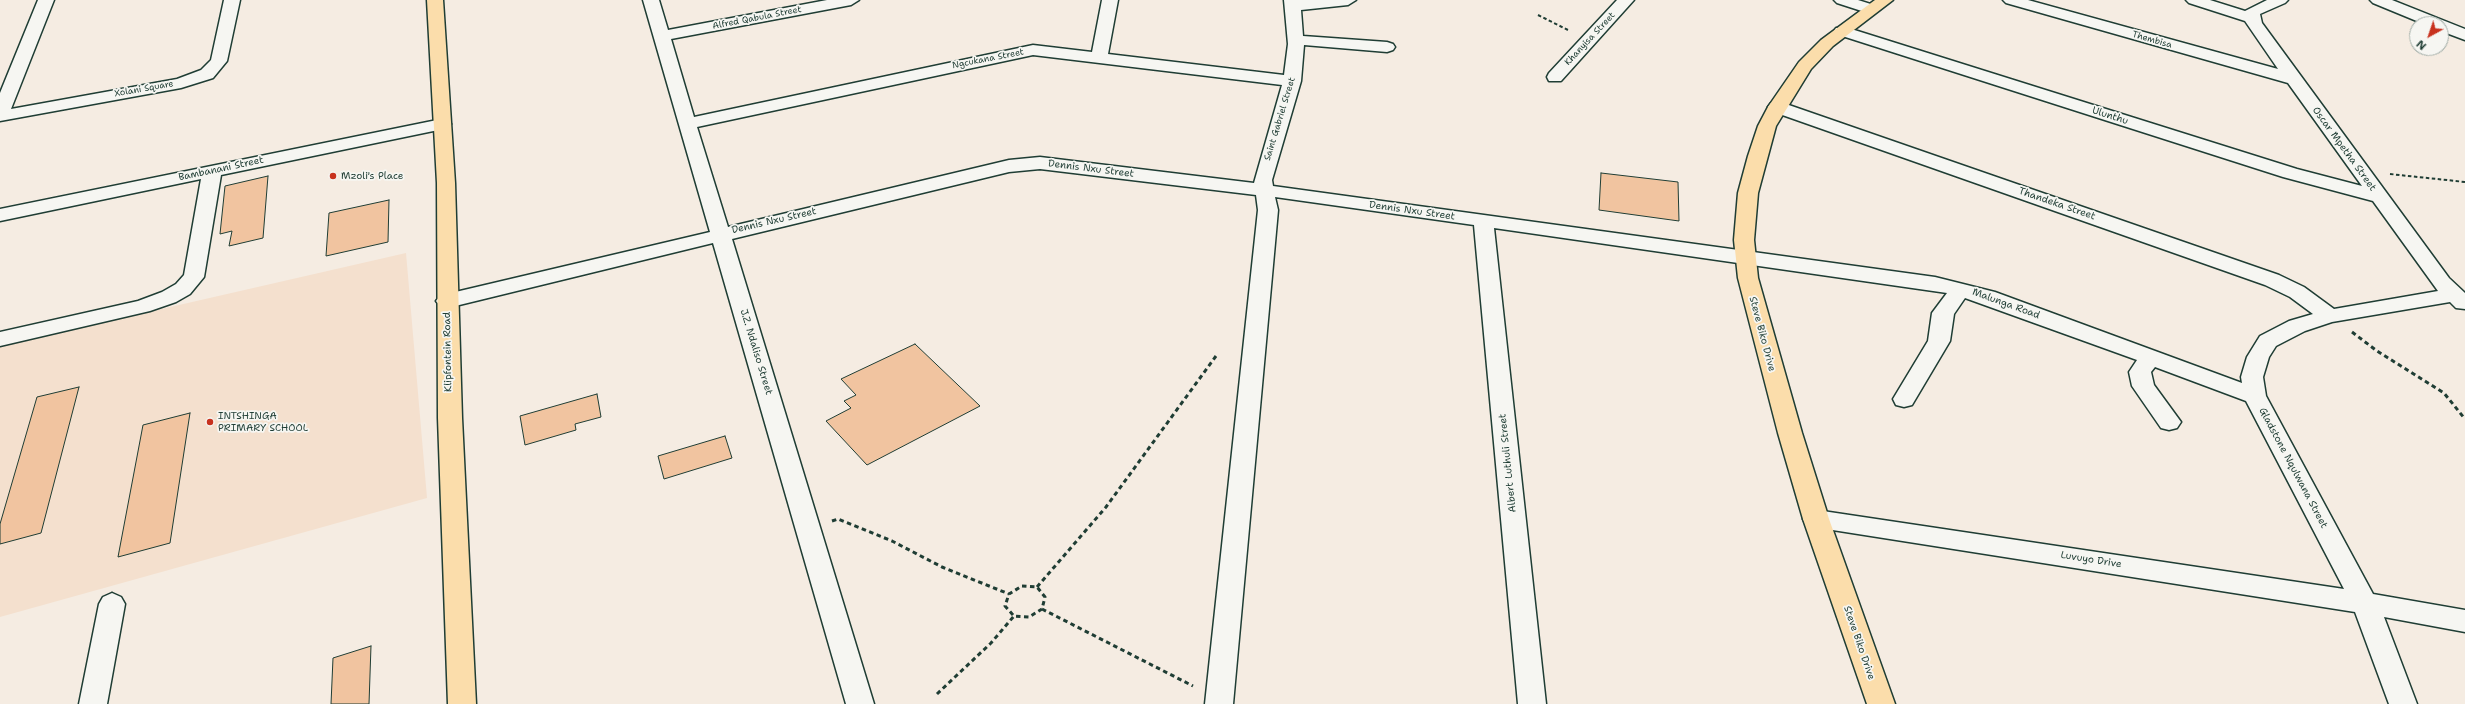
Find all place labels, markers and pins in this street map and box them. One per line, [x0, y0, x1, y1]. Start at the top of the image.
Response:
place label: Mzoli's Place [341, 170, 403, 182]
marker: Mzoli's Place [328, 171, 338, 181]
place label: INTSHINGA PRIMARY SCHOOL [218, 410, 308, 434]
marker: INTSHINGA PRIMARY SCHOOL [205, 417, 215, 427]

